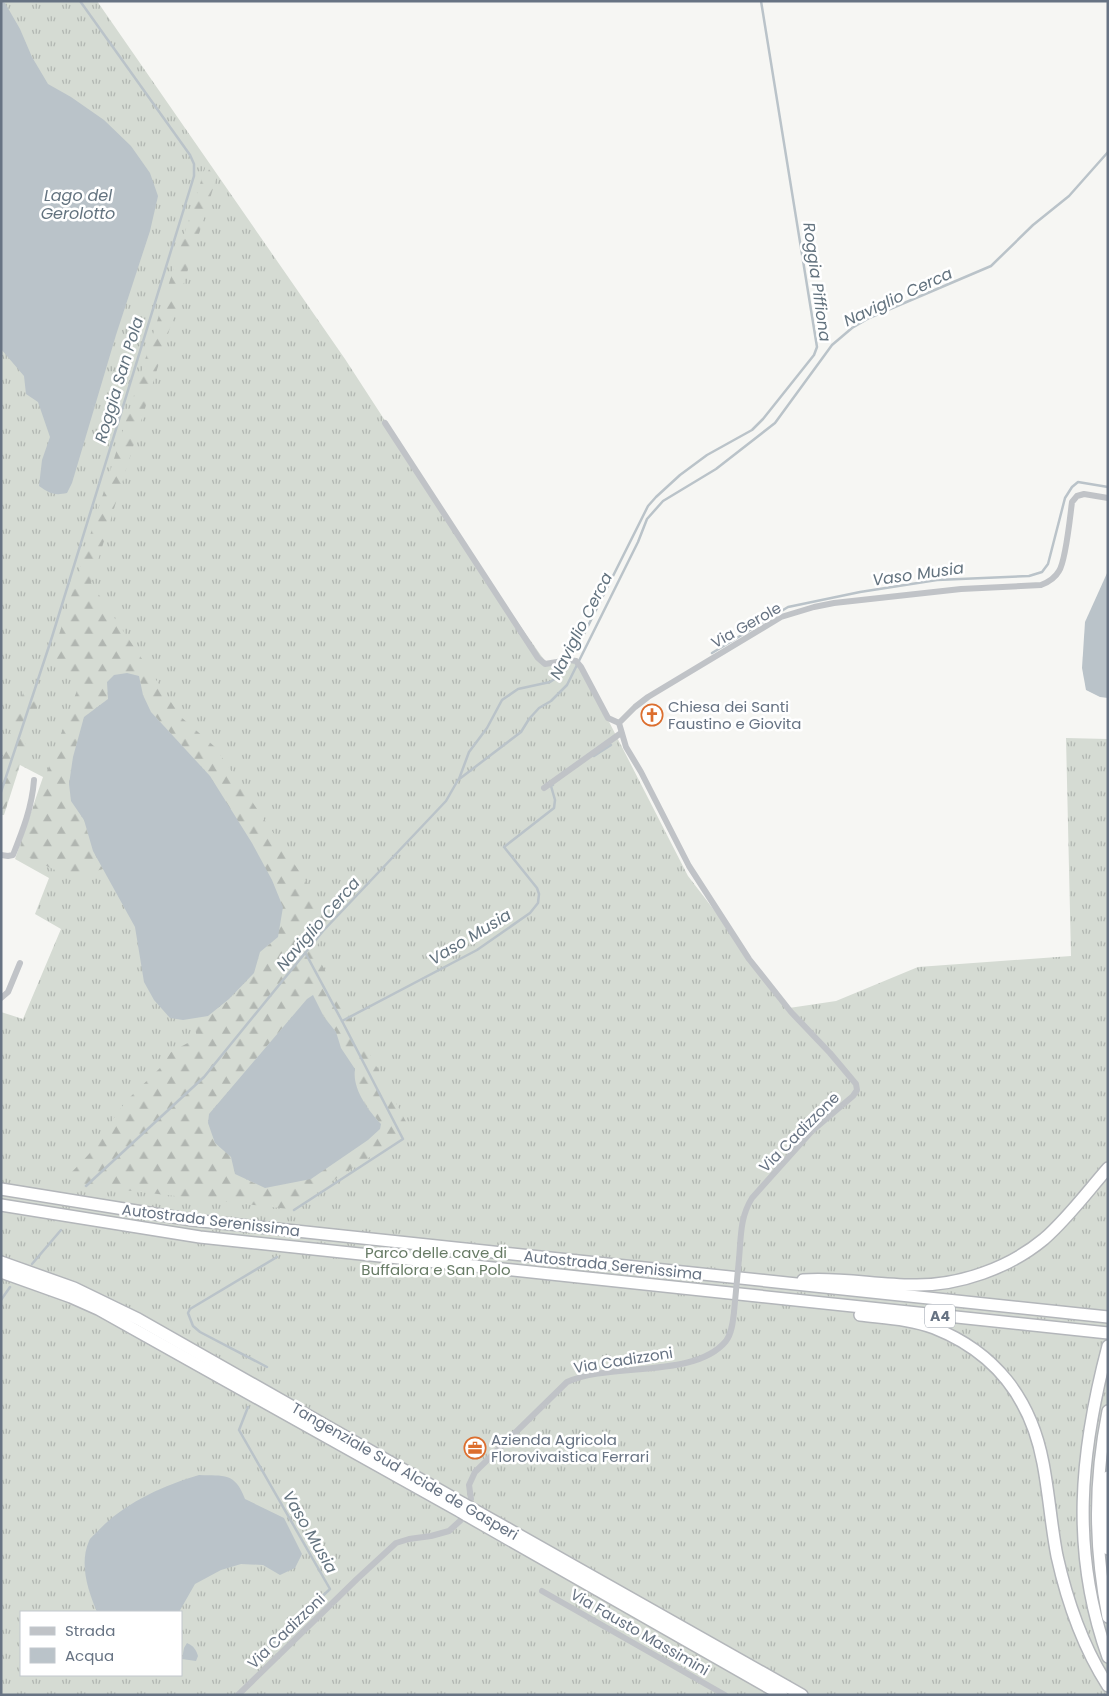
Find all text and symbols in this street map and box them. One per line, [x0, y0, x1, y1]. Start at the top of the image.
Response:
water label: Lago del Gerolotto [41, 184, 115, 225]
water label: Roggia Piffiona [797, 221, 837, 343]
water label: Naviglio Cerca [840, 262, 956, 332]
water label: Roggia San Pola [89, 314, 149, 446]
water label: Vaso Musia [871, 556, 965, 592]
water label: Naviglio Cerca [544, 568, 618, 684]
street label: Via Gerole [707, 597, 785, 653]
place label: Chiesa dei Santi Faustino e Giovita [668, 696, 801, 734]
church icon: Chiesa dei Santi Faustino e Giovita [640, 703, 664, 727]
water label: Naviglio Cerca [271, 872, 365, 976]
water label: Vaso Musia [425, 903, 516, 971]
street label: Via Cadizzone [754, 1087, 844, 1177]
street label: Autostrada Serenissima [121, 1199, 301, 1241]
park label: Parco delle cave di Buffalora e San Polo [361, 1242, 511, 1280]
street label: Autostrada Serenissima [523, 1245, 703, 1285]
road number: A4 [925, 1304, 955, 1328]
street label: Via Cadizzoni [572, 1342, 674, 1378]
street label: Tangenziale Sud Alcide de Gasperi [288, 1397, 522, 1545]
place label: Azienda Agricola Florovivaistica Ferrari [491, 1429, 649, 1467]
office icon: Azienda Agricola Florovivaistica Ferrari [463, 1436, 487, 1460]
water label: Vaso Musia [277, 1486, 343, 1578]
street label: Via Fausto Massimini [567, 1584, 713, 1680]
street label: Via Cadizzoni [243, 1589, 329, 1673]
legend [20, 1611, 182, 1676]
text: Strada [65, 1620, 115, 1641]
text: Acqua [65, 1645, 114, 1666]

